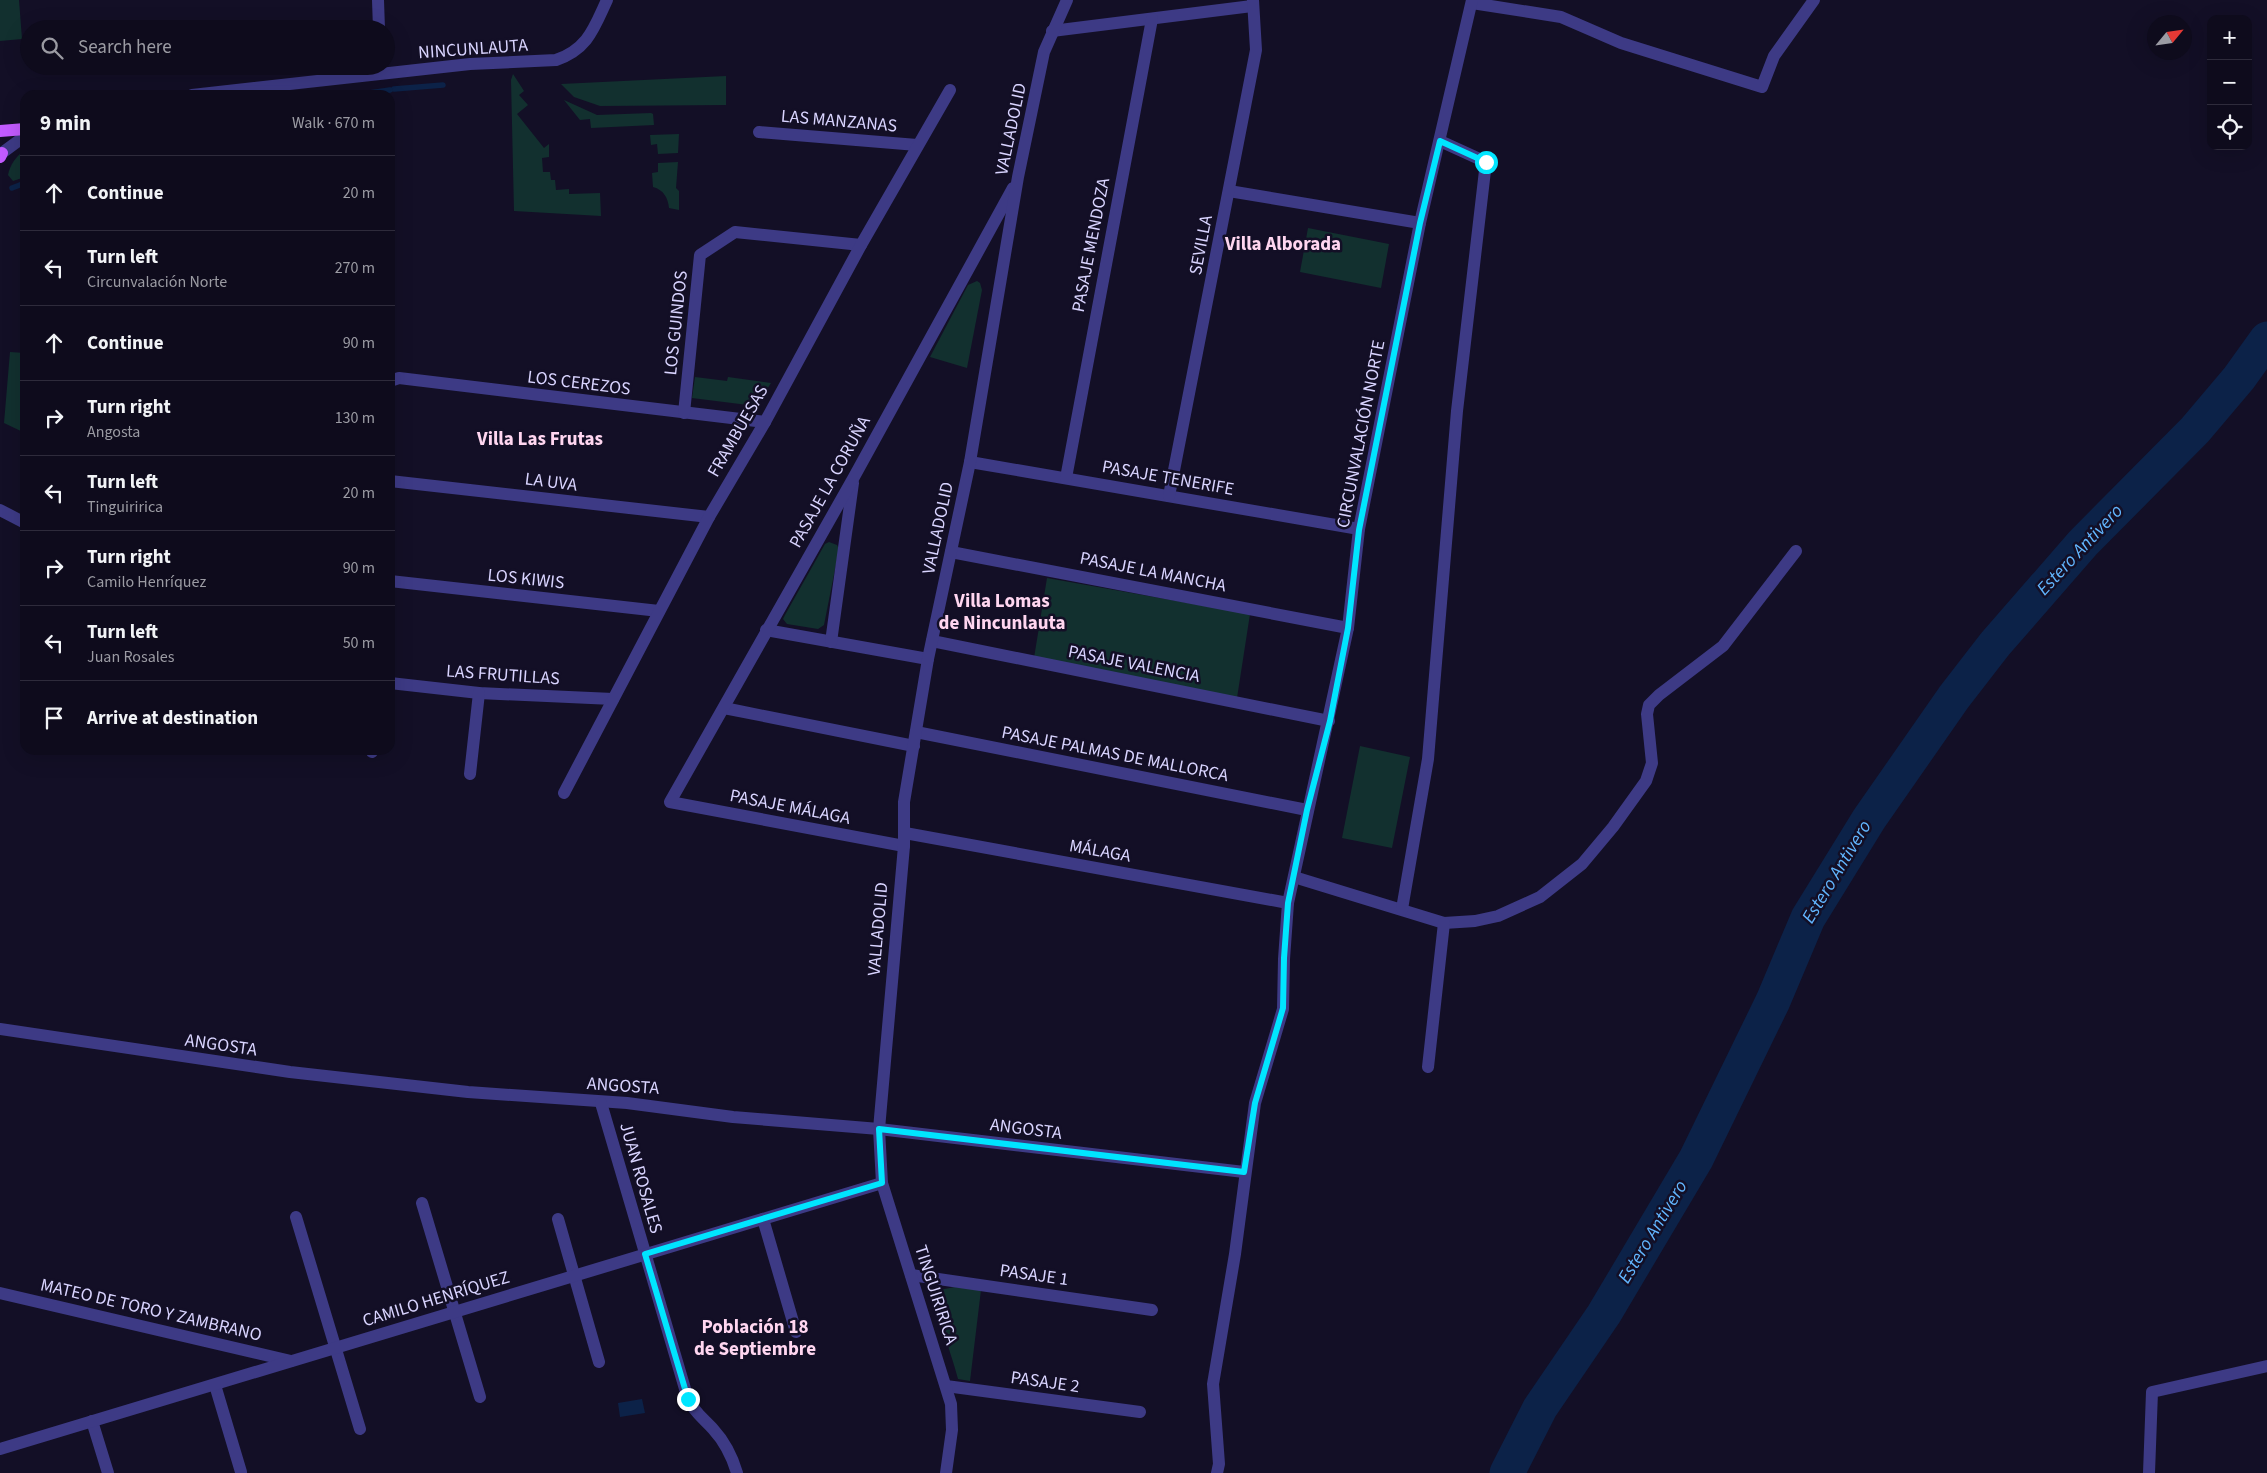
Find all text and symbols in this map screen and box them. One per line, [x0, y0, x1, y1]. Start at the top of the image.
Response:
north arrow [2147, 15, 2192, 60]
map controls [2207, 15, 2252, 150]
button: + [2207, 15, 2252, 60]
search box [20, 20, 395, 75]
street label: NINCUNLAUTA [417, 33, 529, 65]
icon: search [38, 34, 66, 62]
text: Search here [78, 34, 172, 61]
button: − [2207, 60, 2252, 105]
street label: VALLADOLID [989, 81, 1033, 177]
street label: LAS MANZANAS [780, 103, 898, 139]
button: locate [2207, 105, 2252, 150]
text: 9 min [40, 108, 91, 138]
text: Walk · 670 m [292, 112, 375, 134]
route start [1475, 151, 1498, 174]
street label: PASAJE MENDOZA [1066, 175, 1116, 314]
icon: ahead [40, 179, 68, 207]
text: Continue [87, 180, 164, 207]
text: 20 m [343, 182, 375, 204]
street label: SEVILLA [1183, 213, 1219, 277]
district label: Villa Alborada [1224, 231, 1341, 258]
text: Turn left [87, 244, 158, 271]
icon: left [40, 254, 68, 282]
text: 270 m [335, 257, 375, 279]
street label: LOS GUINDOS [658, 269, 694, 377]
text: Circunvalación Norte [87, 271, 227, 293]
icon: ahead [40, 329, 68, 357]
text: Continue [87, 330, 164, 357]
text: 90 m [343, 332, 375, 354]
street label: CIRCUNVALACIÓN NORTE [1331, 338, 1391, 530]
street label: LOS CEREZOS [526, 364, 632, 402]
street label: FRAMBUESAS [702, 380, 774, 482]
text: Turn right [87, 394, 171, 421]
icon: right [40, 404, 68, 432]
text: 130 m [335, 407, 375, 429]
street label: PASAJE LA CORUÑA [783, 411, 877, 553]
text: Angosta [87, 421, 140, 443]
district label: Villa Las Frutas [476, 426, 603, 453]
street label: PASAJE TENERIFE [1100, 454, 1236, 502]
street label: LA UVA [523, 466, 579, 498]
text: Turn left [87, 469, 158, 496]
icon: left [40, 479, 68, 507]
street label: VALLADOLID [916, 480, 960, 576]
text: 20 m [343, 482, 375, 504]
text: Tinguiririca [87, 496, 163, 518]
water label: Estero Antivero [2031, 498, 2130, 602]
text: Turn right [87, 544, 171, 571]
street label: PASAJE LA MANCHA [1078, 546, 1229, 598]
icon: right [40, 554, 68, 582]
text: 90 m [343, 557, 375, 579]
street label: LOS KIWIS [486, 563, 566, 595]
text: Camilo Henríquez [87, 571, 206, 593]
district label: Villa Lomas de Nincunlauta [939, 588, 1065, 637]
text: Turn left [87, 619, 158, 646]
icon: left [40, 629, 68, 657]
text: 50 m [343, 632, 375, 654]
street label: PASAJE VALENCIA [1066, 639, 1202, 689]
text: Juan Rosales [87, 646, 174, 668]
street label: LAS FRUTILLAS [445, 659, 561, 691]
icon: arrive [40, 704, 68, 732]
text: Arrive at destination [87, 705, 258, 732]
street label: PASAJE PALMAS DE MALLORCA [999, 720, 1231, 788]
street label: PASAJE MÁLAGA [728, 783, 853, 831]
water label: Estero Antivero [1796, 815, 1879, 929]
street label: MÁLAGA [1067, 833, 1133, 869]
street label: VALLADOLID [861, 881, 895, 977]
street label: ANGOSTA [183, 1028, 259, 1062]
street label: ANGOSTA [586, 1071, 660, 1101]
street label: ANGOSTA [989, 1112, 1064, 1146]
street label: JUAN ROSALES [613, 1120, 669, 1236]
water label: Estero Antivero [1612, 1175, 1695, 1289]
street label: TINGUIRIRICA [908, 1242, 964, 1348]
street label: PASAJE 1 [998, 1258, 1070, 1292]
street label: CAMILO HENRÍQUEZ [360, 1265, 512, 1333]
street label: MATEO DE TORO Y ZAMBRANO [38, 1272, 264, 1348]
district label: Población 18 de Septiembre [694, 1314, 816, 1363]
street label: PASAJE 2 [1009, 1365, 1081, 1399]
route end [677, 1388, 700, 1411]

